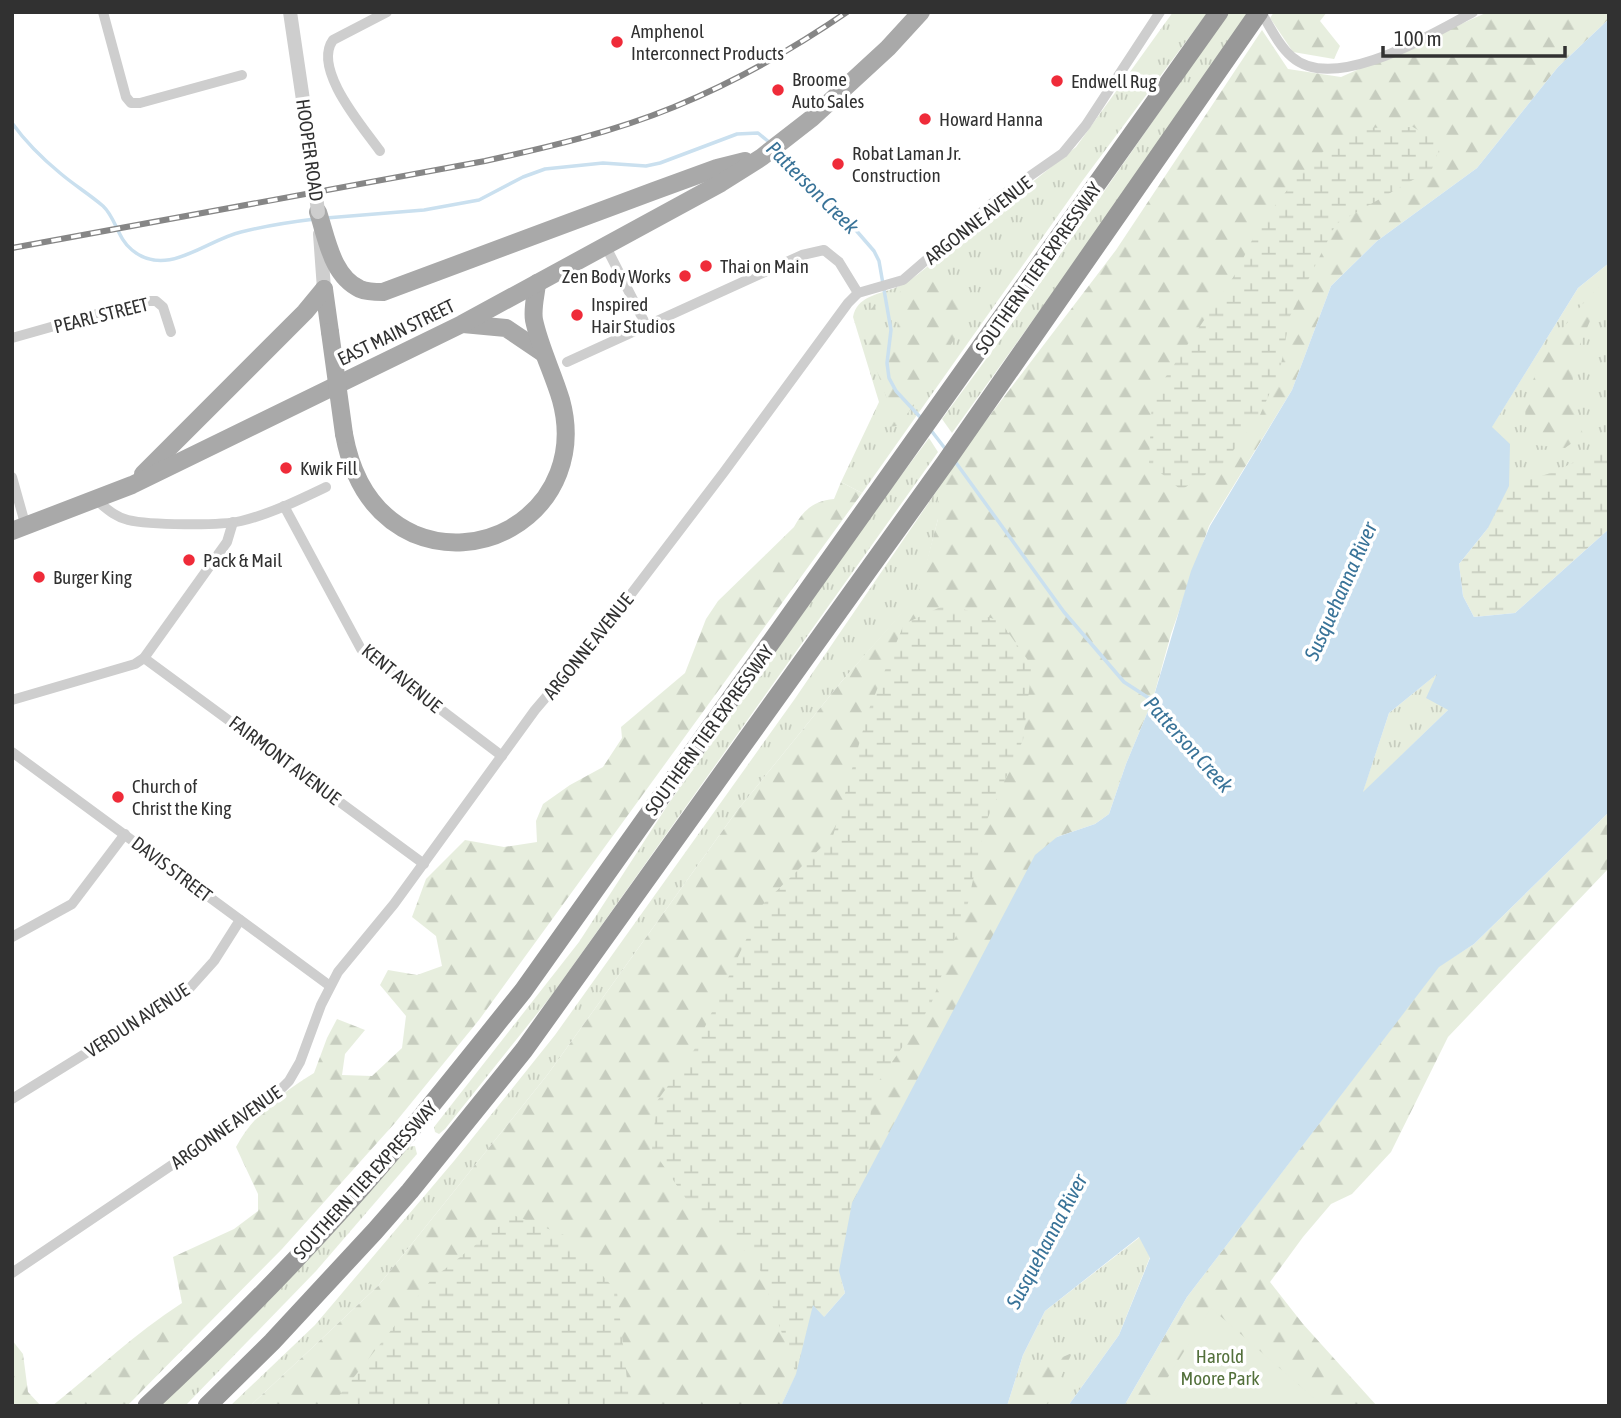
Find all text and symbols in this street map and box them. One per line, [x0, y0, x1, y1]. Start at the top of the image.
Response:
scale bar [1383, 14, 1565, 58]
place label: Amphenol Interconnect Products [631, 20, 784, 64]
text: 100 m [1394, 26, 1442, 50]
marker: Amphenol Interconnect Products [609, 34, 625, 50]
place label: Broome Auto Sales [792, 68, 865, 112]
place label: Endwell Rug [1071, 70, 1157, 92]
marker: Endwell Rug [1049, 73, 1065, 89]
marker: Broome Auto Sales [770, 82, 786, 98]
street label: HOOPER ROAD [292, 97, 328, 203]
place label: Howard Hanna [939, 108, 1043, 130]
marker: Howard Hanna [917, 111, 933, 127]
water label: Patterson Creek [762, 136, 865, 239]
place label: Robat Laman Jr. Construction [852, 142, 961, 186]
marker: Robat Laman Jr. Construction [830, 156, 846, 172]
street label: ARGONNE AVENUE [920, 171, 1036, 269]
street label: SOUTHERN TIER EXPRESSWAY [970, 178, 1106, 358]
place label: Thai on Main [720, 255, 809, 277]
marker: Thai on Main [698, 258, 714, 274]
place label: Zen Body Works [562, 265, 671, 287]
marker: Zen Body Works [677, 268, 693, 284]
street label: PEARL STREET [52, 292, 151, 337]
place label: Inspired Hair Studios [591, 293, 675, 337]
street label: EAST MAIN STREET [334, 294, 459, 370]
marker: Inspired Hair Studios [569, 307, 585, 323]
place label: Kwik Fill [300, 457, 358, 479]
marker: Kwik Fill [278, 460, 294, 476]
water label: Susquehanna River [1298, 518, 1381, 665]
place label: Pack & Mail [203, 549, 282, 571]
marker: Pack & Mail [181, 552, 197, 568]
place label: Burger King [53, 566, 133, 588]
marker: Burger King [31, 569, 47, 585]
street label: ARGONNE AVENUE [539, 589, 637, 703]
street label: KENT AVENUE [358, 639, 446, 717]
street label: SOUTHERN TIER EXPRESSWAY [640, 641, 778, 819]
water label: Patterson Creek [1140, 691, 1239, 797]
street label: FAIRMONT AVENUE [225, 711, 345, 809]
place label: Church of Christ the King [132, 775, 232, 819]
marker: Church of Christ the King [110, 789, 126, 805]
street label: DAVIS STREET [128, 832, 217, 907]
street label: VERDUN AVENUE [81, 978, 193, 1062]
street label: ARGONNE AVENUE [167, 1081, 285, 1173]
street label: SOUTHERN TIER EXPRESSWAY [289, 1096, 442, 1263]
water label: Susquehanna River [1000, 1169, 1092, 1313]
park label: Harold Moore Park [1180, 1345, 1260, 1389]

